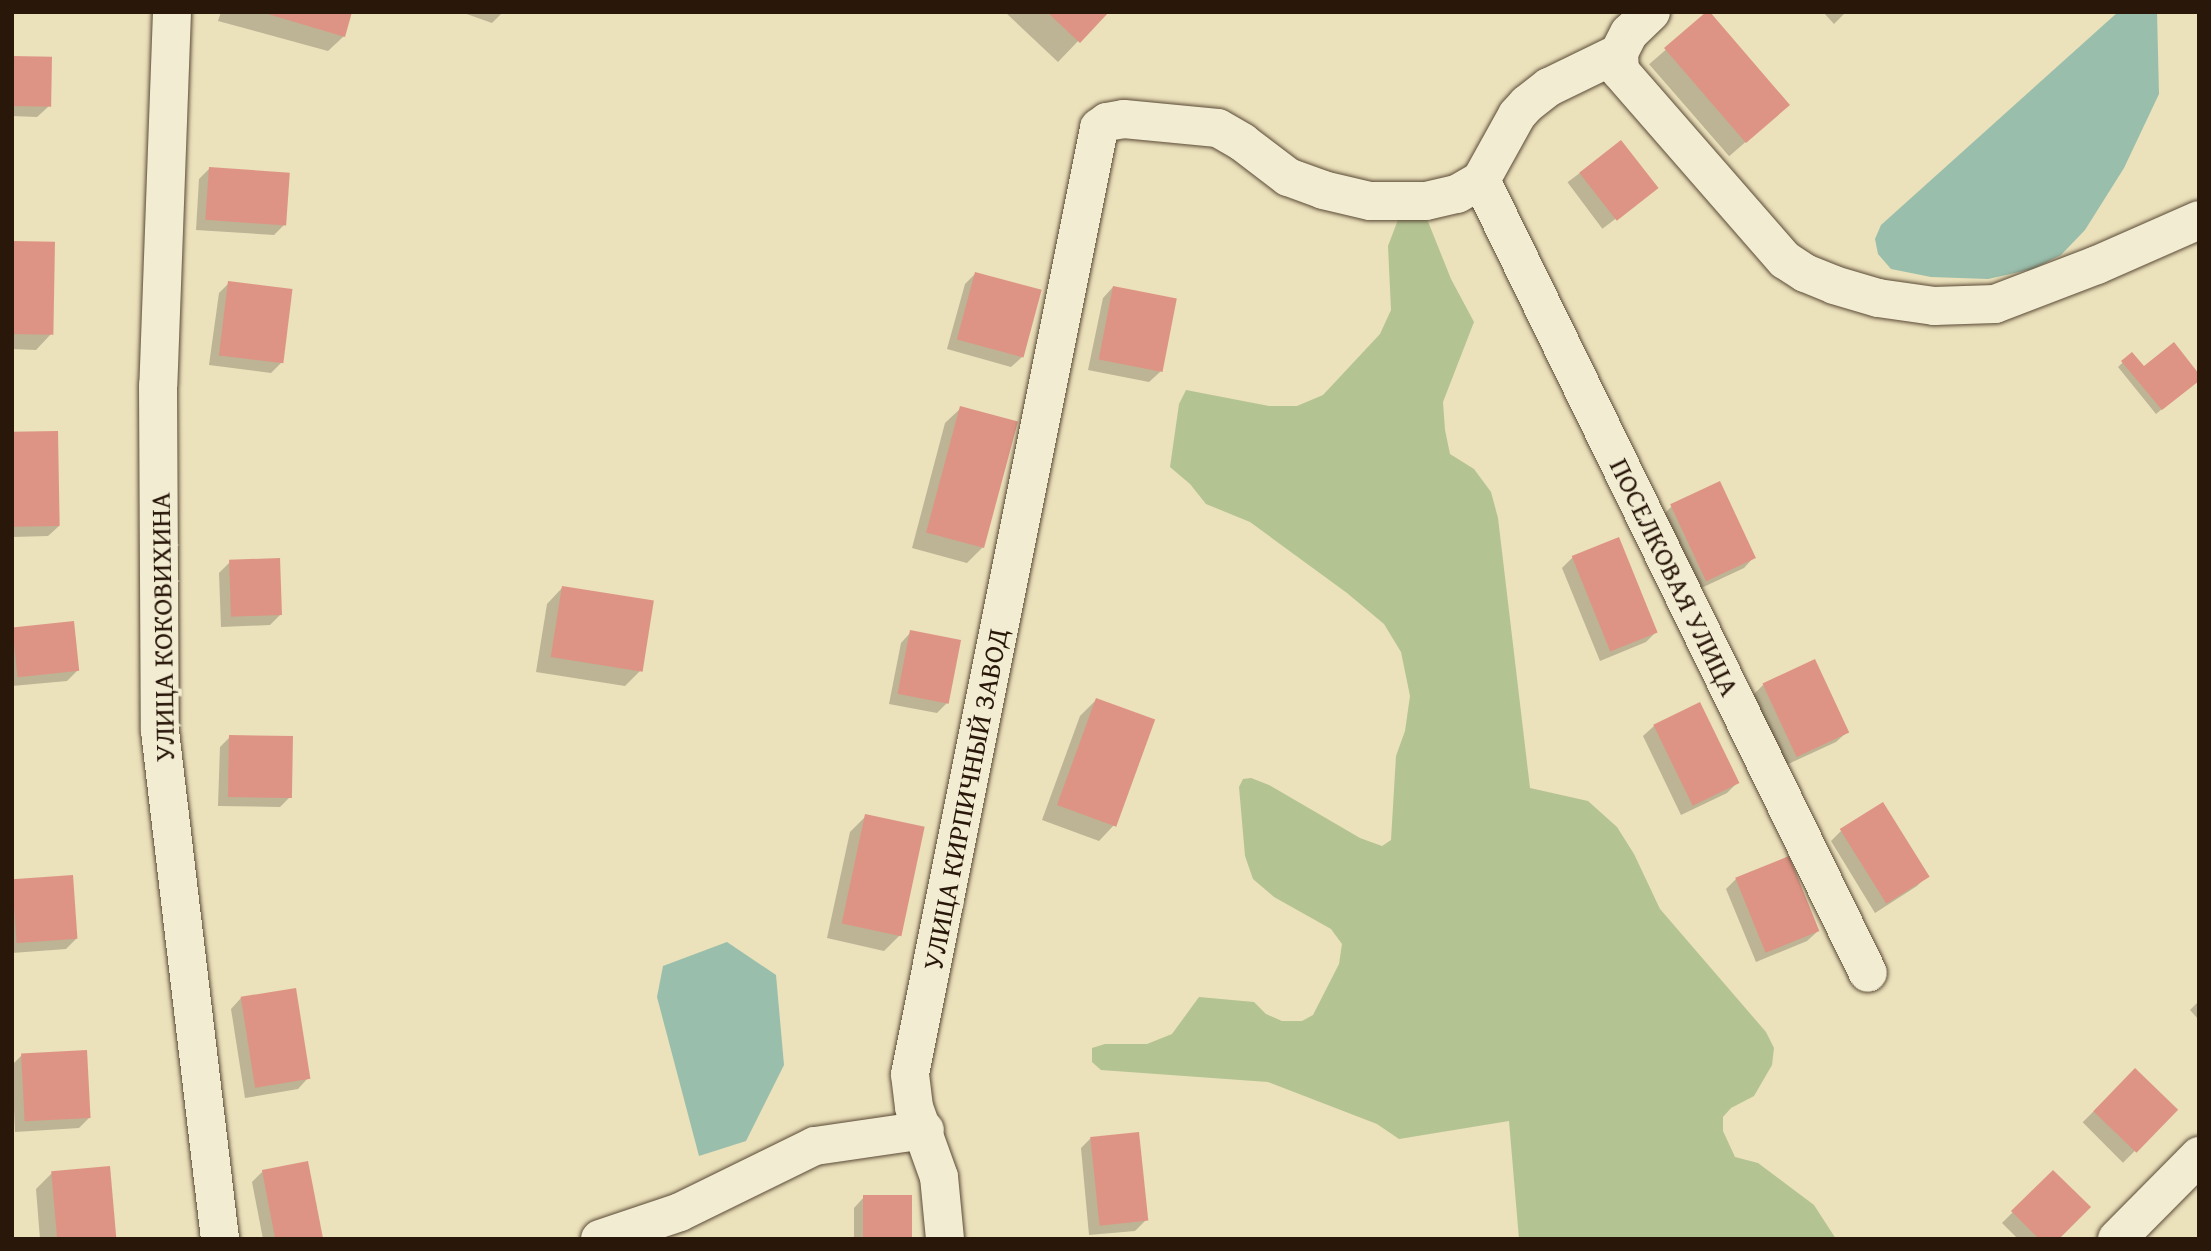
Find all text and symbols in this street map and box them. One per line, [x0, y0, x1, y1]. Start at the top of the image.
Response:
street label: ПОСЕЛКОВАЯ УЛИЦА [1603, 453, 1747, 701]
street label: УЛИЦА КОКОВИХИНА [143, 492, 181, 762]
street label: УЛИЦА КИРПИЧНЫЙ ЗАВОД [915, 625, 1015, 973]

